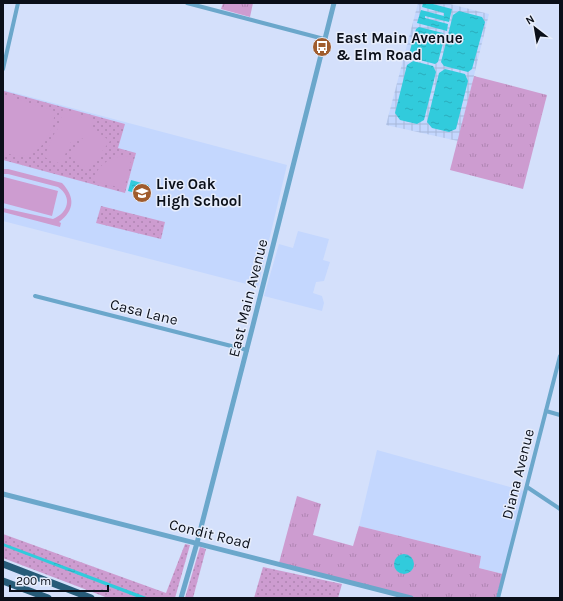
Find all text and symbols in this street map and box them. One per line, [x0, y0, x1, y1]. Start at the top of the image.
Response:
north arrow [515, 8, 555, 48]
text: N [523, 12, 537, 27]
place label: East Main Avenue & Elm Road [336, 29, 463, 64]
bus stop icon: East Main Avenue & Elm Road [311, 36, 333, 58]
place label: Live Oak High School [156, 175, 242, 210]
school or university icon: Live Oak High School [131, 182, 153, 204]
street label: East Main Avenue [225, 237, 271, 359]
street label: Casa Lane [108, 295, 180, 329]
street label: Diana Avenue [498, 427, 538, 521]
street label: Condit Road [167, 515, 253, 553]
scale bar [10, 567, 108, 593]
text: 200 m [16, 574, 51, 588]

